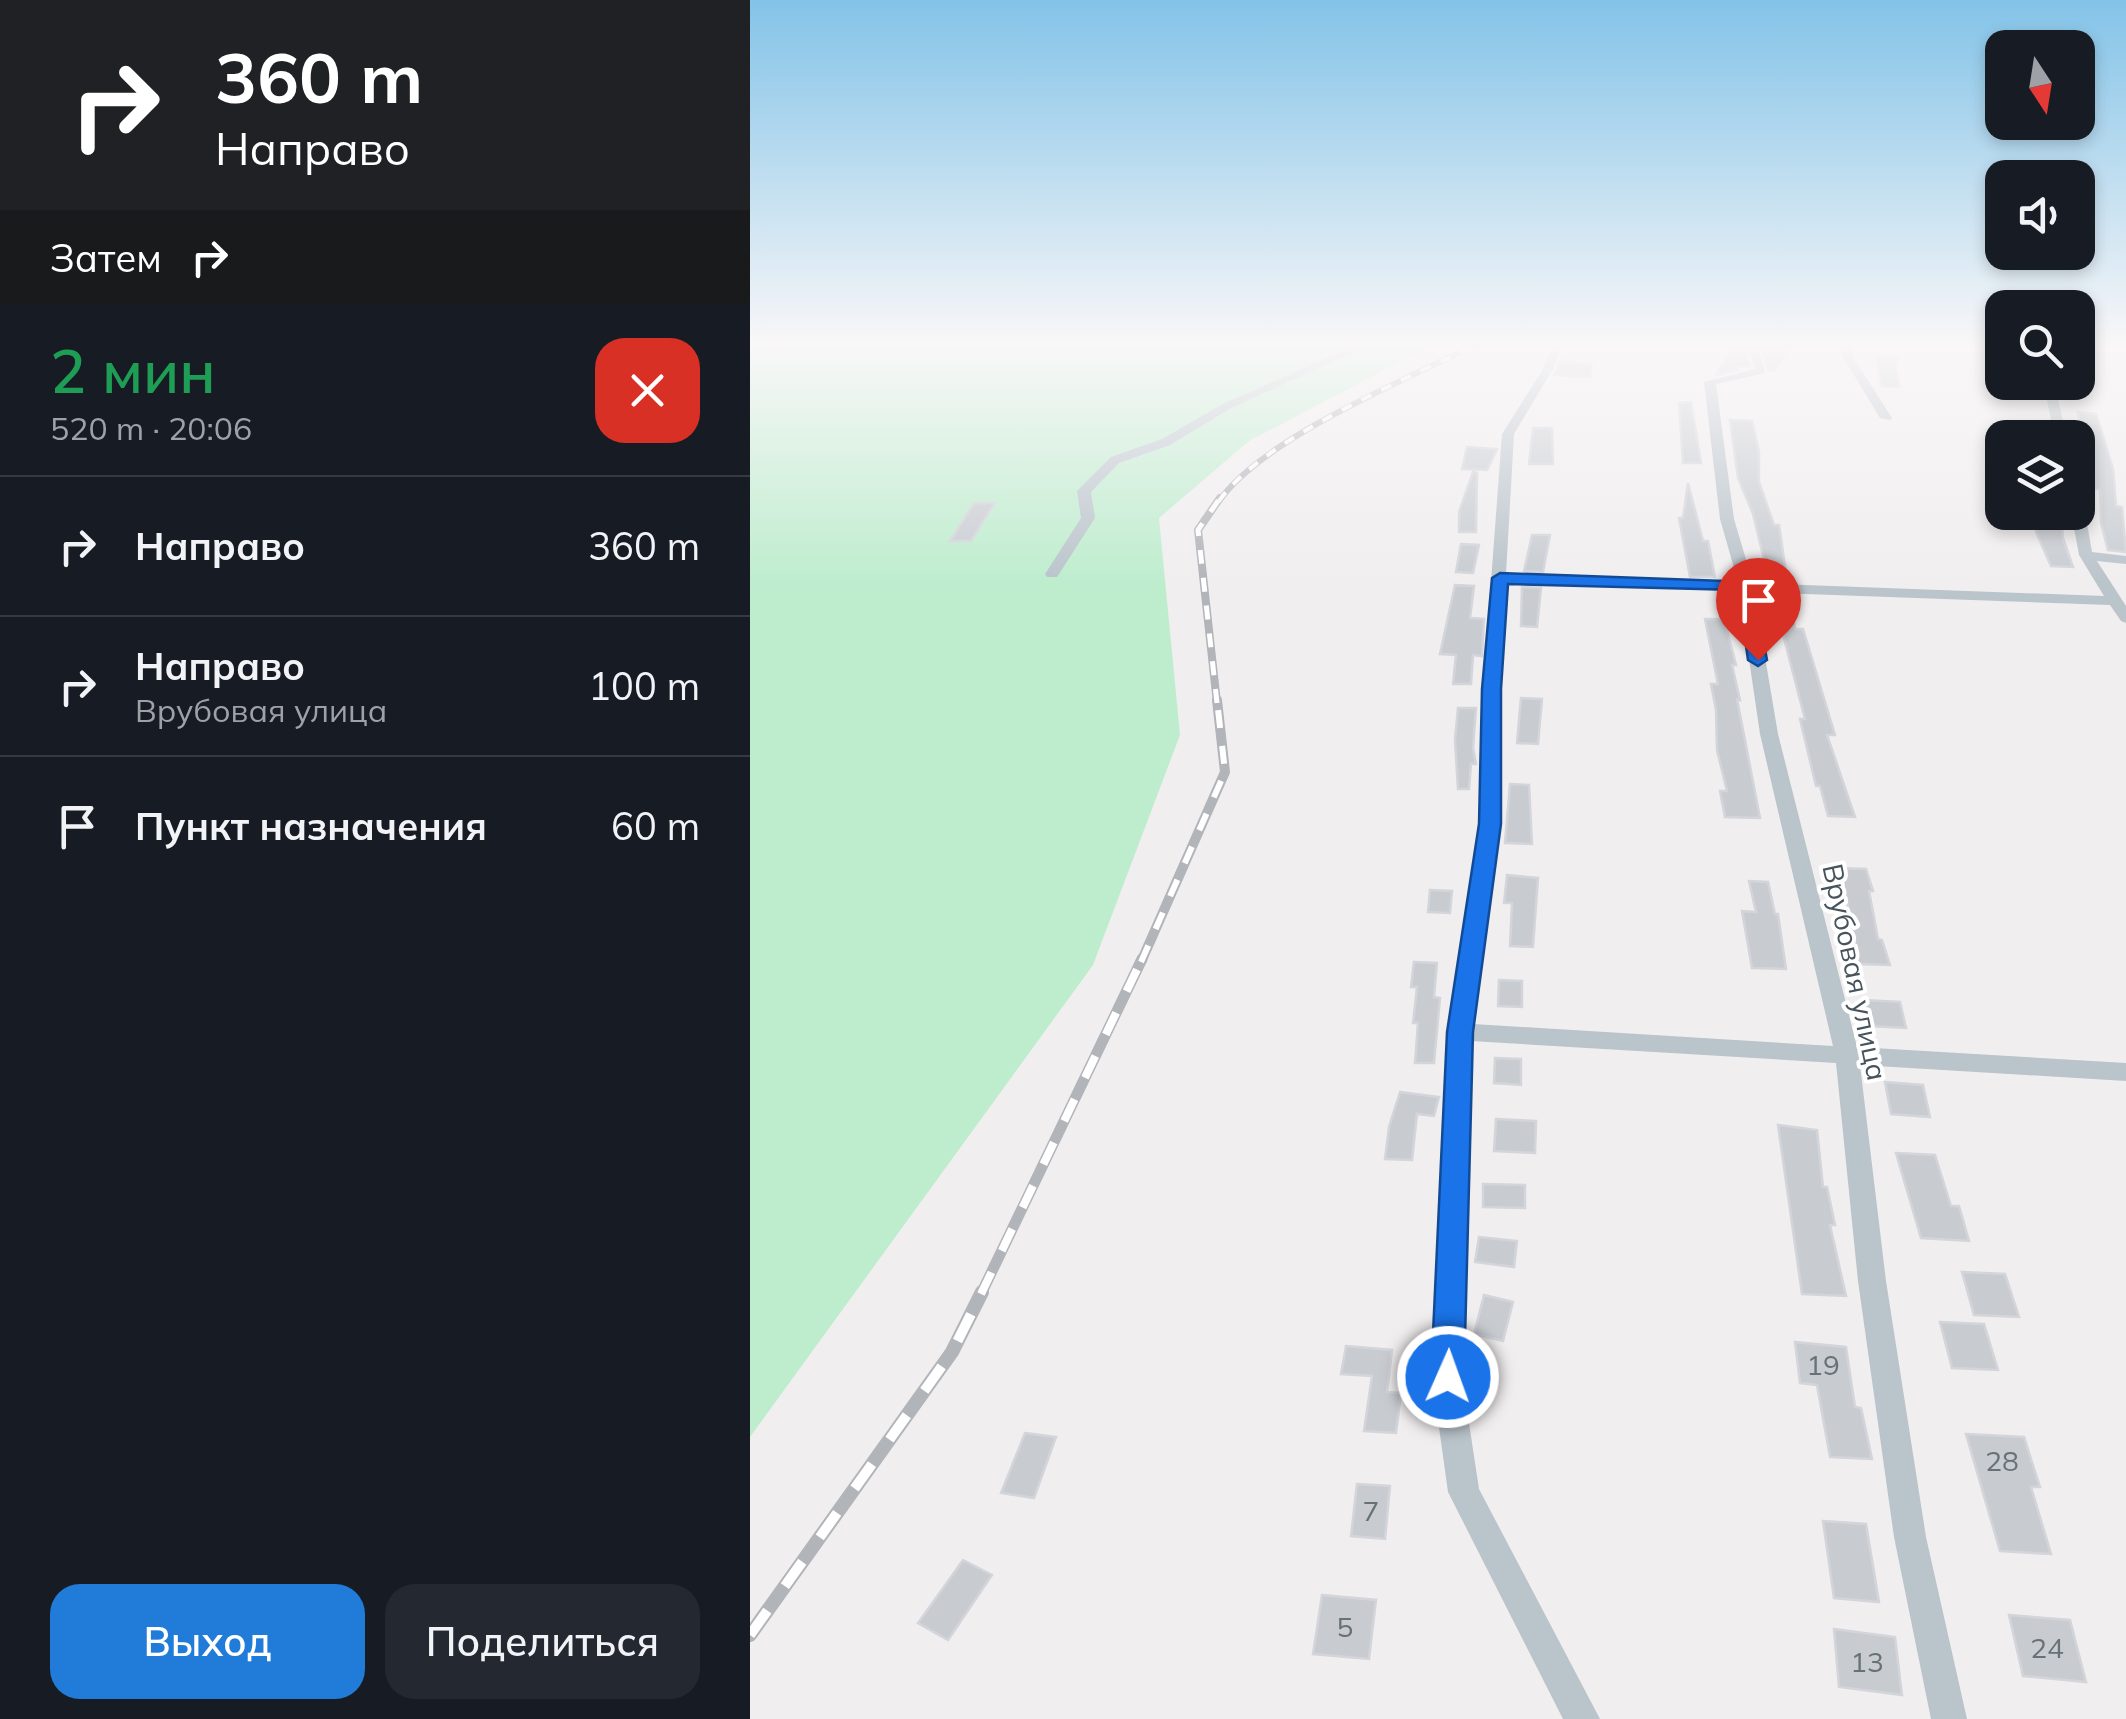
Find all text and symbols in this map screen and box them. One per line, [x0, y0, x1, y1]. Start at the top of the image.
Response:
north arrow [1985, 30, 2095, 140]
map controls [1985, 30, 2095, 530]
text: 360 m [215, 33, 423, 121]
icon: right [50, 40, 180, 170]
text: Направо [215, 120, 410, 176]
button: sound [1985, 160, 2095, 270]
icon: right [182, 230, 237, 285]
text: Затем [50, 234, 162, 282]
button: search [1985, 290, 2095, 400]
text: 2 мин [50, 333, 216, 408]
button: close [595, 338, 700, 443]
text: 520 m · 20:06 [50, 408, 252, 448]
button: layers [1985, 420, 2095, 530]
icon: right [50, 519, 105, 574]
text: Направо [135, 522, 305, 570]
text: 360 m [588, 522, 700, 570]
pin [1716, 558, 1801, 661]
icon: arrive [1731, 573, 1786, 628]
text: Направо [135, 642, 305, 690]
icon: right [50, 659, 105, 714]
text: 100 m [588, 662, 700, 710]
text: Врубовая улица [135, 690, 387, 730]
icon: arrive [50, 799, 105, 854]
text: Пункт назначения [135, 802, 487, 850]
text: 60 m [611, 802, 700, 850]
street label: Врубовая улица [1815, 860, 1896, 1083]
position arrow [1396, 1325, 1500, 1429]
house number: 19 [1806, 1347, 1840, 1382]
house number: 28 [1985, 1443, 2019, 1478]
house number: 7 [1363, 1493, 1379, 1528]
button: Выход [50, 1584, 365, 1699]
button: Поделиться [385, 1584, 700, 1699]
house number: 5 [1337, 1609, 1353, 1644]
house number: 24 [2030, 1630, 2064, 1665]
house number: 13 [1850, 1644, 1884, 1679]

